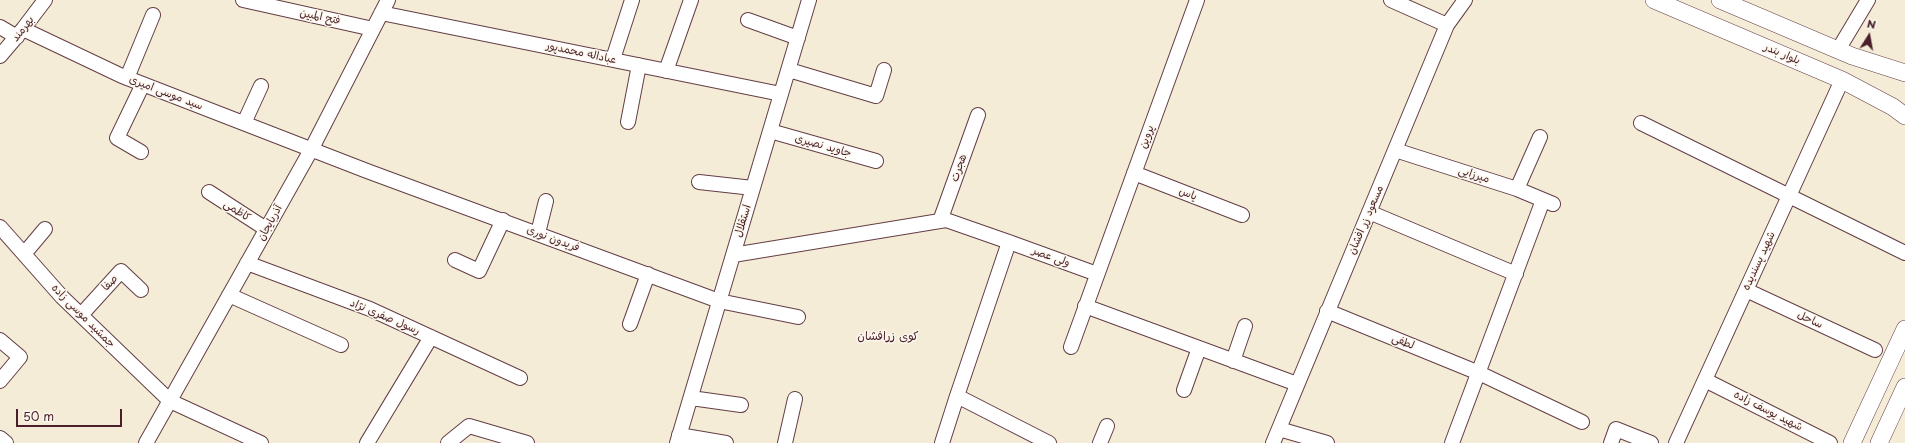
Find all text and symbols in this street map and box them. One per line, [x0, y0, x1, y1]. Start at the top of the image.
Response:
street label: فتح المبین [299, 6, 341, 28]
street label: بهرمند [9, 14, 37, 44]
text: N [1865, 15, 1877, 33]
north arrow [1849, 16, 1889, 56]
street label: عباداله محمدپور [544, 39, 618, 67]
street label: بلوار بندر [1762, 40, 1802, 68]
street label: سید موسی امیری [127, 73, 205, 113]
street label: پروین [1137, 123, 1157, 151]
street label: جاوید نصیری [793, 132, 853, 160]
street label: هجرت [948, 152, 970, 184]
street label: میرزایی [1457, 164, 1491, 186]
street label: مسعود زر افشان [1346, 183, 1386, 257]
street label: یاس [1177, 185, 1199, 203]
street label: کاظمی [221, 198, 253, 224]
street label: آذربایجان [255, 203, 285, 243]
street label: استقلال [732, 203, 754, 239]
street label: فریدون نوری [525, 223, 581, 255]
street label: شهید پسندیده [1740, 230, 1778, 292]
street label: ولی عصر [1030, 244, 1072, 270]
street label: صفا [99, 272, 121, 294]
street label: جمشید موسی زاده [48, 281, 118, 351]
street label: رسول صفری نژاد [348, 296, 422, 338]
street label: ساحل [1795, 308, 1825, 332]
district label: کوی زرافشان [857, 330, 919, 344]
street label: لطفی [1390, 332, 1416, 352]
street label: شهید یوسف زاده [1731, 388, 1805, 434]
scale bar [18, 401, 124, 427]
text: 50 m [23, 407, 54, 425]

